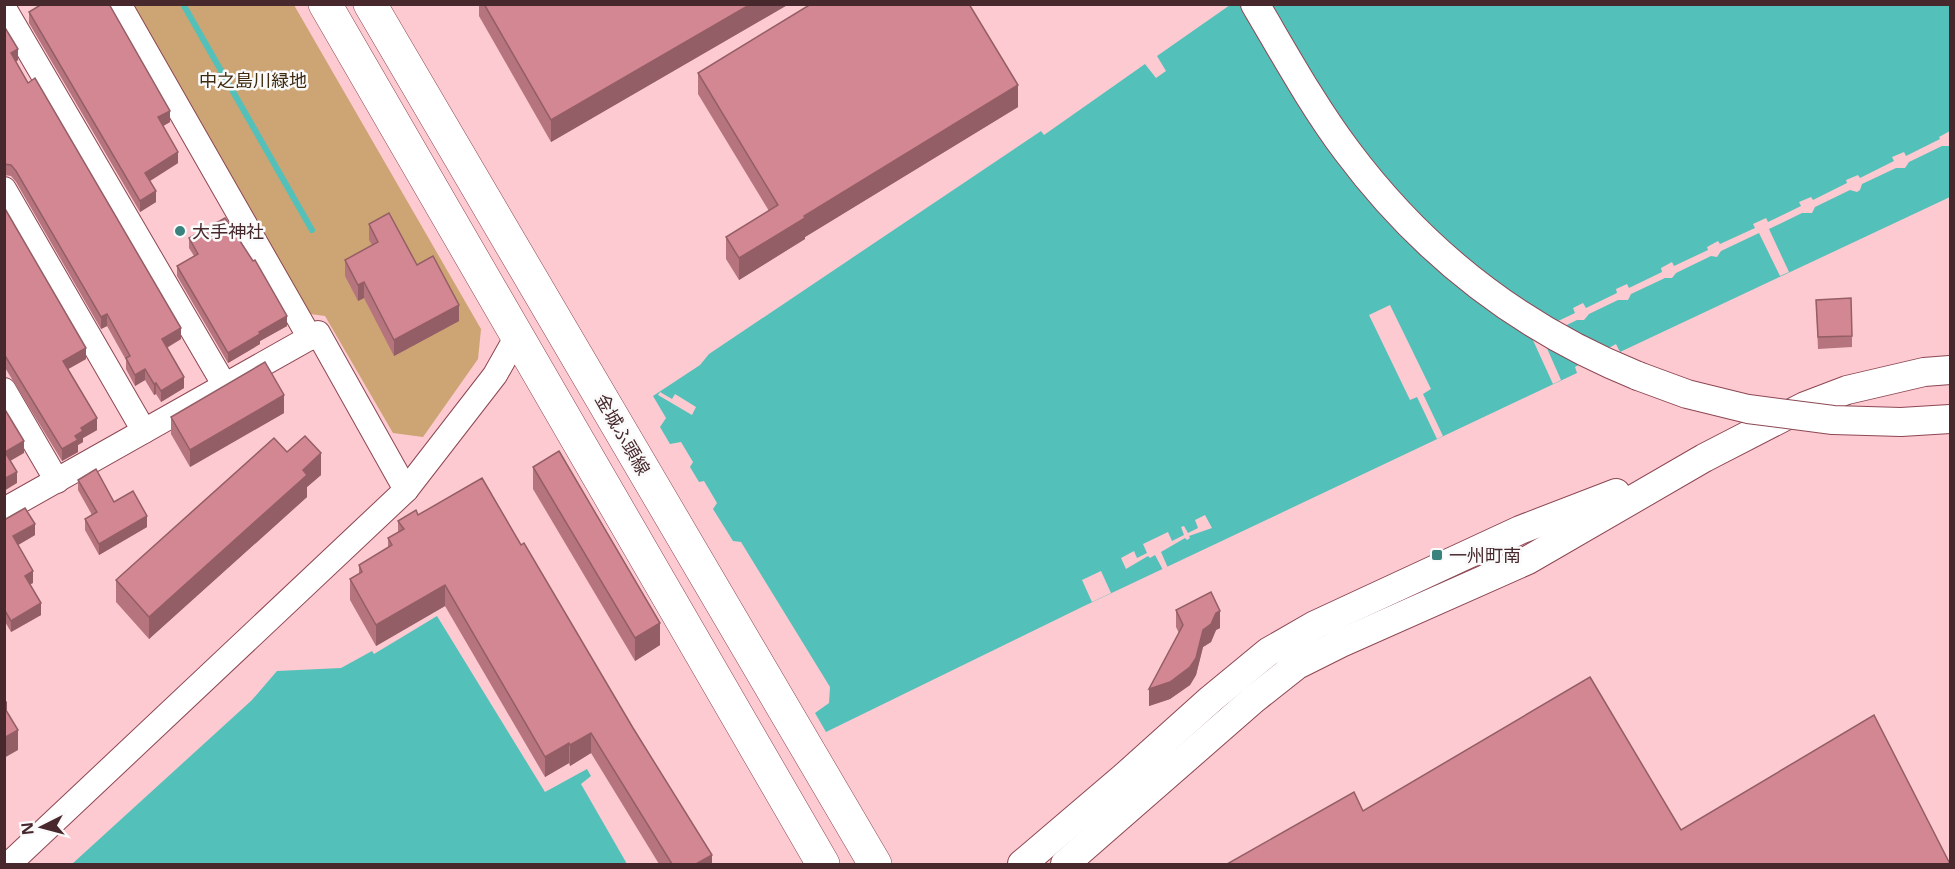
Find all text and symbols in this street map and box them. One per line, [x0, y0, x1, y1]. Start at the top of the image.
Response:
park label: 中之島川緑地 [199, 68, 307, 92]
place label: 大手神社 [192, 219, 264, 243]
marker: 大手神社 [173, 224, 187, 238]
street label: 金城ふ頭線 [590, 389, 656, 479]
place label: 一州町南 [1449, 543, 1521, 567]
marker: 一州町南 [1430, 548, 1444, 562]
north arrow [12, 797, 72, 857]
text: N [15, 821, 39, 836]

